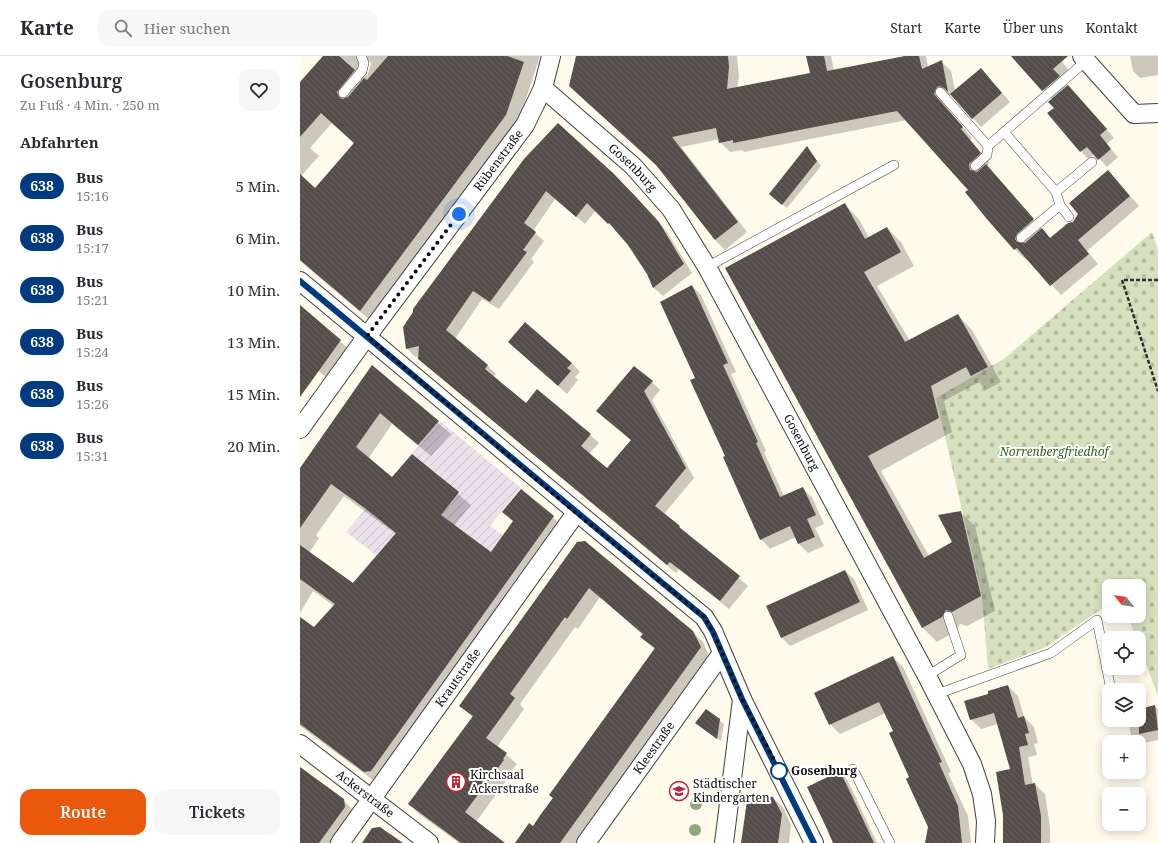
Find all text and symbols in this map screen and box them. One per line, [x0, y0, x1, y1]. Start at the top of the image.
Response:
search box [98, 10, 378, 46]
text: Karte [20, 15, 74, 41]
icon: search [112, 17, 134, 39]
text: Hier suchen [144, 18, 230, 38]
text: Start [890, 18, 922, 37]
text: Karte [944, 18, 981, 37]
text: Über uns [1003, 18, 1063, 37]
text: Kontakt [1085, 18, 1138, 37]
text: Gosenburg [20, 68, 122, 94]
button: heart [238, 69, 280, 111]
text: Zu Fuß · 4 Min. · 250 m [20, 96, 160, 114]
street label: Rübenstraße [469, 126, 527, 194]
text: Abfahrten [20, 132, 99, 152]
street label: Gosenburg [605, 139, 661, 196]
text: Bus [76, 167, 103, 187]
text: 638 [30, 176, 54, 195]
text: 5 Min. [235, 176, 280, 196]
text: 15:16 [76, 187, 109, 205]
your location [449, 204, 469, 224]
text: Bus [76, 219, 103, 239]
text: 638 [30, 228, 54, 247]
text: 6 Min. [235, 228, 280, 248]
text: 15:17 [76, 239, 109, 257]
text: Bus [76, 271, 103, 291]
text: 638 [30, 280, 54, 299]
text: 10 Min. [227, 280, 280, 300]
text: 15:21 [76, 291, 109, 309]
text: Bus [76, 323, 103, 343]
text: 638 [30, 332, 54, 351]
text: 13 Min. [227, 332, 280, 352]
text: 15:24 [76, 343, 109, 361]
text: Bus [76, 375, 103, 395]
text: 638 [30, 384, 54, 403]
text: 15 Min. [227, 384, 280, 404]
text: 15:26 [76, 395, 109, 413]
street label: Gosenburg [780, 411, 824, 474]
text: Bus [76, 427, 103, 447]
text: 638 [30, 436, 54, 455]
text: 20 Min. [227, 436, 280, 456]
park label: Norrenbergfriedhof [999, 443, 1111, 460]
text: 15:31 [76, 447, 109, 465]
north arrow [1102, 579, 1146, 623]
map controls [1102, 579, 1146, 831]
button: locate [1102, 631, 1146, 675]
street label: Krautstraße [431, 645, 485, 710]
button: layers [1102, 683, 1146, 727]
street label: Kleestraße [629, 718, 678, 777]
button: + [1102, 735, 1146, 779]
marker: Gosenburg [770, 762, 788, 780]
place label: Gosenburg [791, 762, 857, 779]
street label: Ackerstraße [333, 766, 398, 821]
place label: Kirchsaal Ackerstraße [470, 766, 539, 797]
building icon: Kirchsaal Ackerstraße [445, 771, 467, 793]
place label: Städtischer Kindergarten [693, 775, 770, 806]
school or university icon: Städtischer Kindergarten [668, 780, 690, 802]
button: − [1102, 787, 1146, 831]
button: Route [20, 789, 146, 835]
button: Tickets [154, 789, 280, 835]

